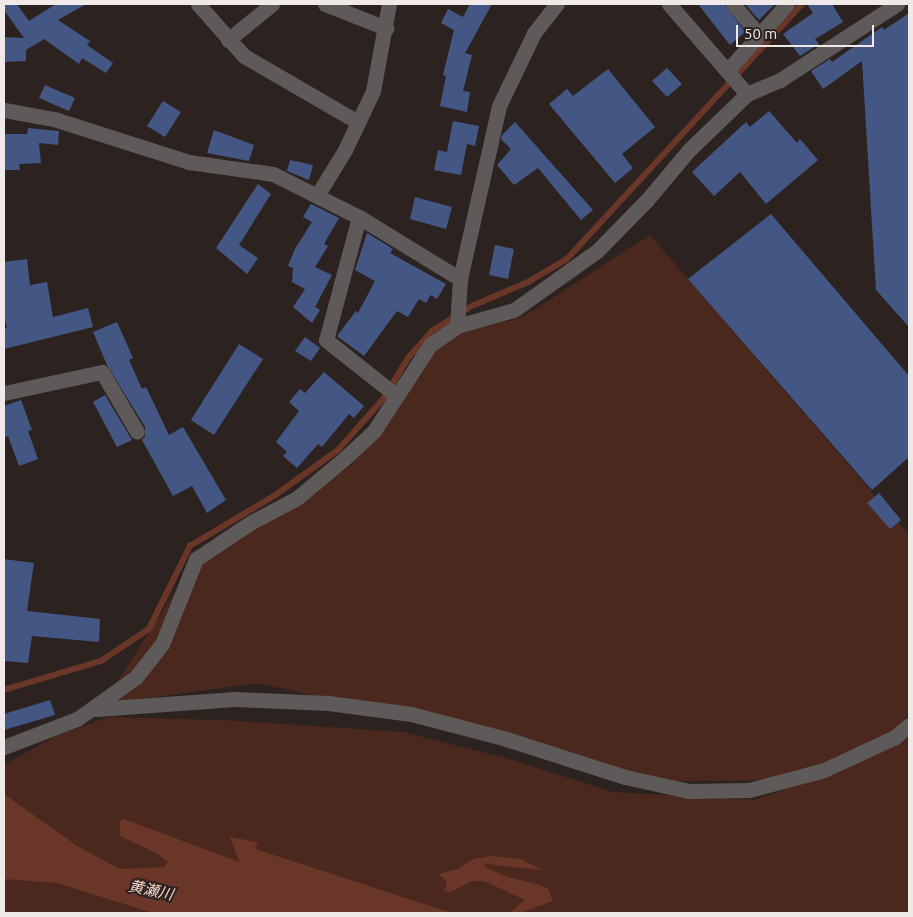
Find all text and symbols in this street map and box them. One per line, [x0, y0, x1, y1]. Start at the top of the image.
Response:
scale bar [738, 15, 876, 47]
text: 50 m [744, 25, 777, 42]
water label: 黄瀬川 [127, 877, 175, 903]

